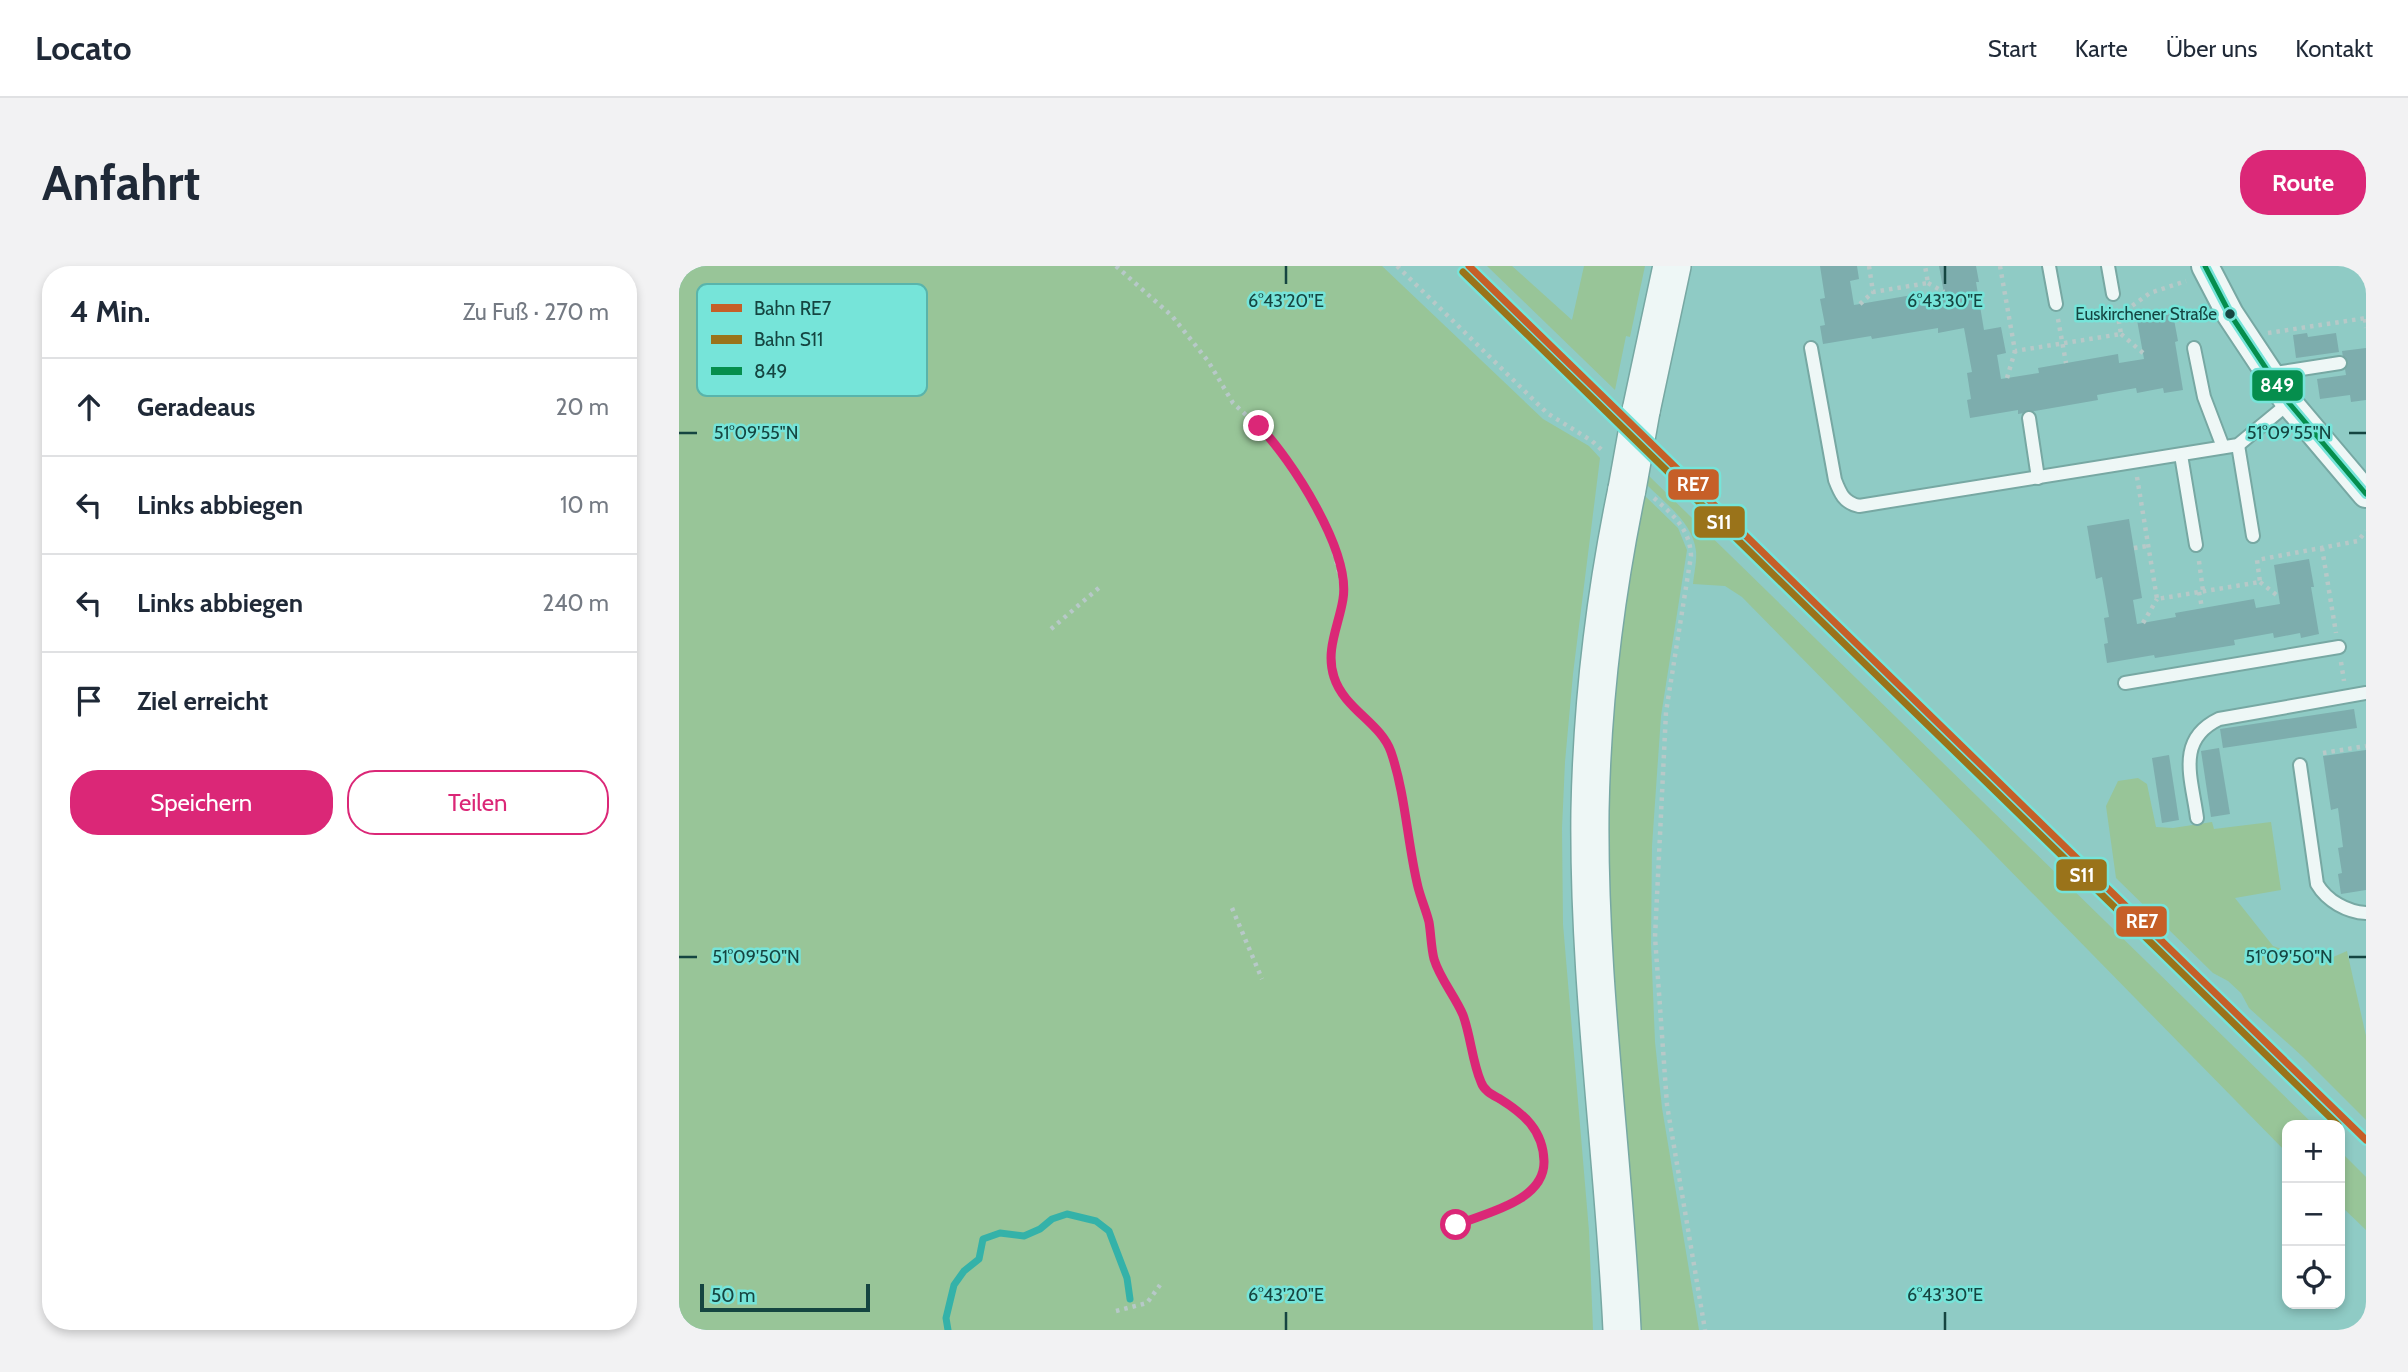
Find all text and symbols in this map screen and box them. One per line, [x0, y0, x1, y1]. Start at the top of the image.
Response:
text: Locato [35, 28, 131, 68]
text: Start [1988, 34, 2037, 63]
text: Karte [2075, 34, 2128, 63]
text: Über uns [2166, 34, 2257, 63]
text: Kontakt [2295, 34, 2373, 63]
button: Route [2240, 150, 2366, 215]
text: Anfahrt [42, 153, 200, 212]
legend [697, 284, 927, 396]
text: 6°43'20"E [1248, 290, 1324, 312]
text: 6°43'30"E [1907, 290, 1983, 312]
text: 4 Min. [70, 293, 151, 330]
text: Bahn RE7 [754, 297, 832, 320]
text: Zu Fuß · 270 m [463, 298, 609, 326]
place label: Euskirchener Straße [2075, 304, 2217, 324]
marker: Euskirchener Straße [2223, 307, 2237, 321]
text: Bahn S11 [754, 328, 823, 351]
text: 849 [754, 360, 787, 383]
line badge: 849 [2251, 369, 2304, 402]
text: 849 [2260, 374, 2294, 397]
icon: ahead [70, 388, 108, 426]
text: Geradeaus [137, 391, 255, 423]
text: 20 m [556, 393, 609, 421]
route end [1243, 410, 1274, 441]
text: 51°09'55"N [714, 422, 798, 444]
text: 51°09'55"N [2247, 422, 2331, 444]
line badge: RE7 [1667, 468, 1720, 501]
text: RE7 [1677, 473, 1709, 496]
icon: left [70, 486, 108, 524]
text: Links abbiegen [137, 489, 303, 521]
text: 10 m [560, 491, 609, 519]
line badge: S11 [1693, 505, 1746, 539]
text: S11 [1706, 511, 1732, 534]
icon: left [70, 584, 108, 622]
text: Links abbiegen [137, 587, 303, 619]
text: 240 m [542, 589, 609, 617]
icon: arrive [70, 682, 108, 720]
text: Ziel erreicht [137, 685, 268, 717]
button: Speichern [70, 770, 333, 835]
button: Teilen [347, 770, 609, 835]
line badge: S11 [2055, 858, 2108, 892]
text: S11 [2069, 864, 2095, 887]
line badge: RE7 [2115, 905, 2168, 938]
text: RE7 [2126, 910, 2158, 933]
text: 51°09'50"N [712, 946, 800, 968]
text: 51°09'50"N [2245, 946, 2333, 968]
map controls [2282, 1120, 2345, 1309]
button: + [2282, 1120, 2345, 1183]
button: − [2282, 1183, 2345, 1246]
route start [1440, 1209, 1471, 1240]
button: locate [2282, 1246, 2345, 1309]
scale bar [700, 1281, 870, 1313]
text: 50 m [711, 1284, 755, 1307]
text: 6°43'20"E [1248, 1284, 1324, 1306]
text: 6°43'30"E [1907, 1284, 1983, 1306]

